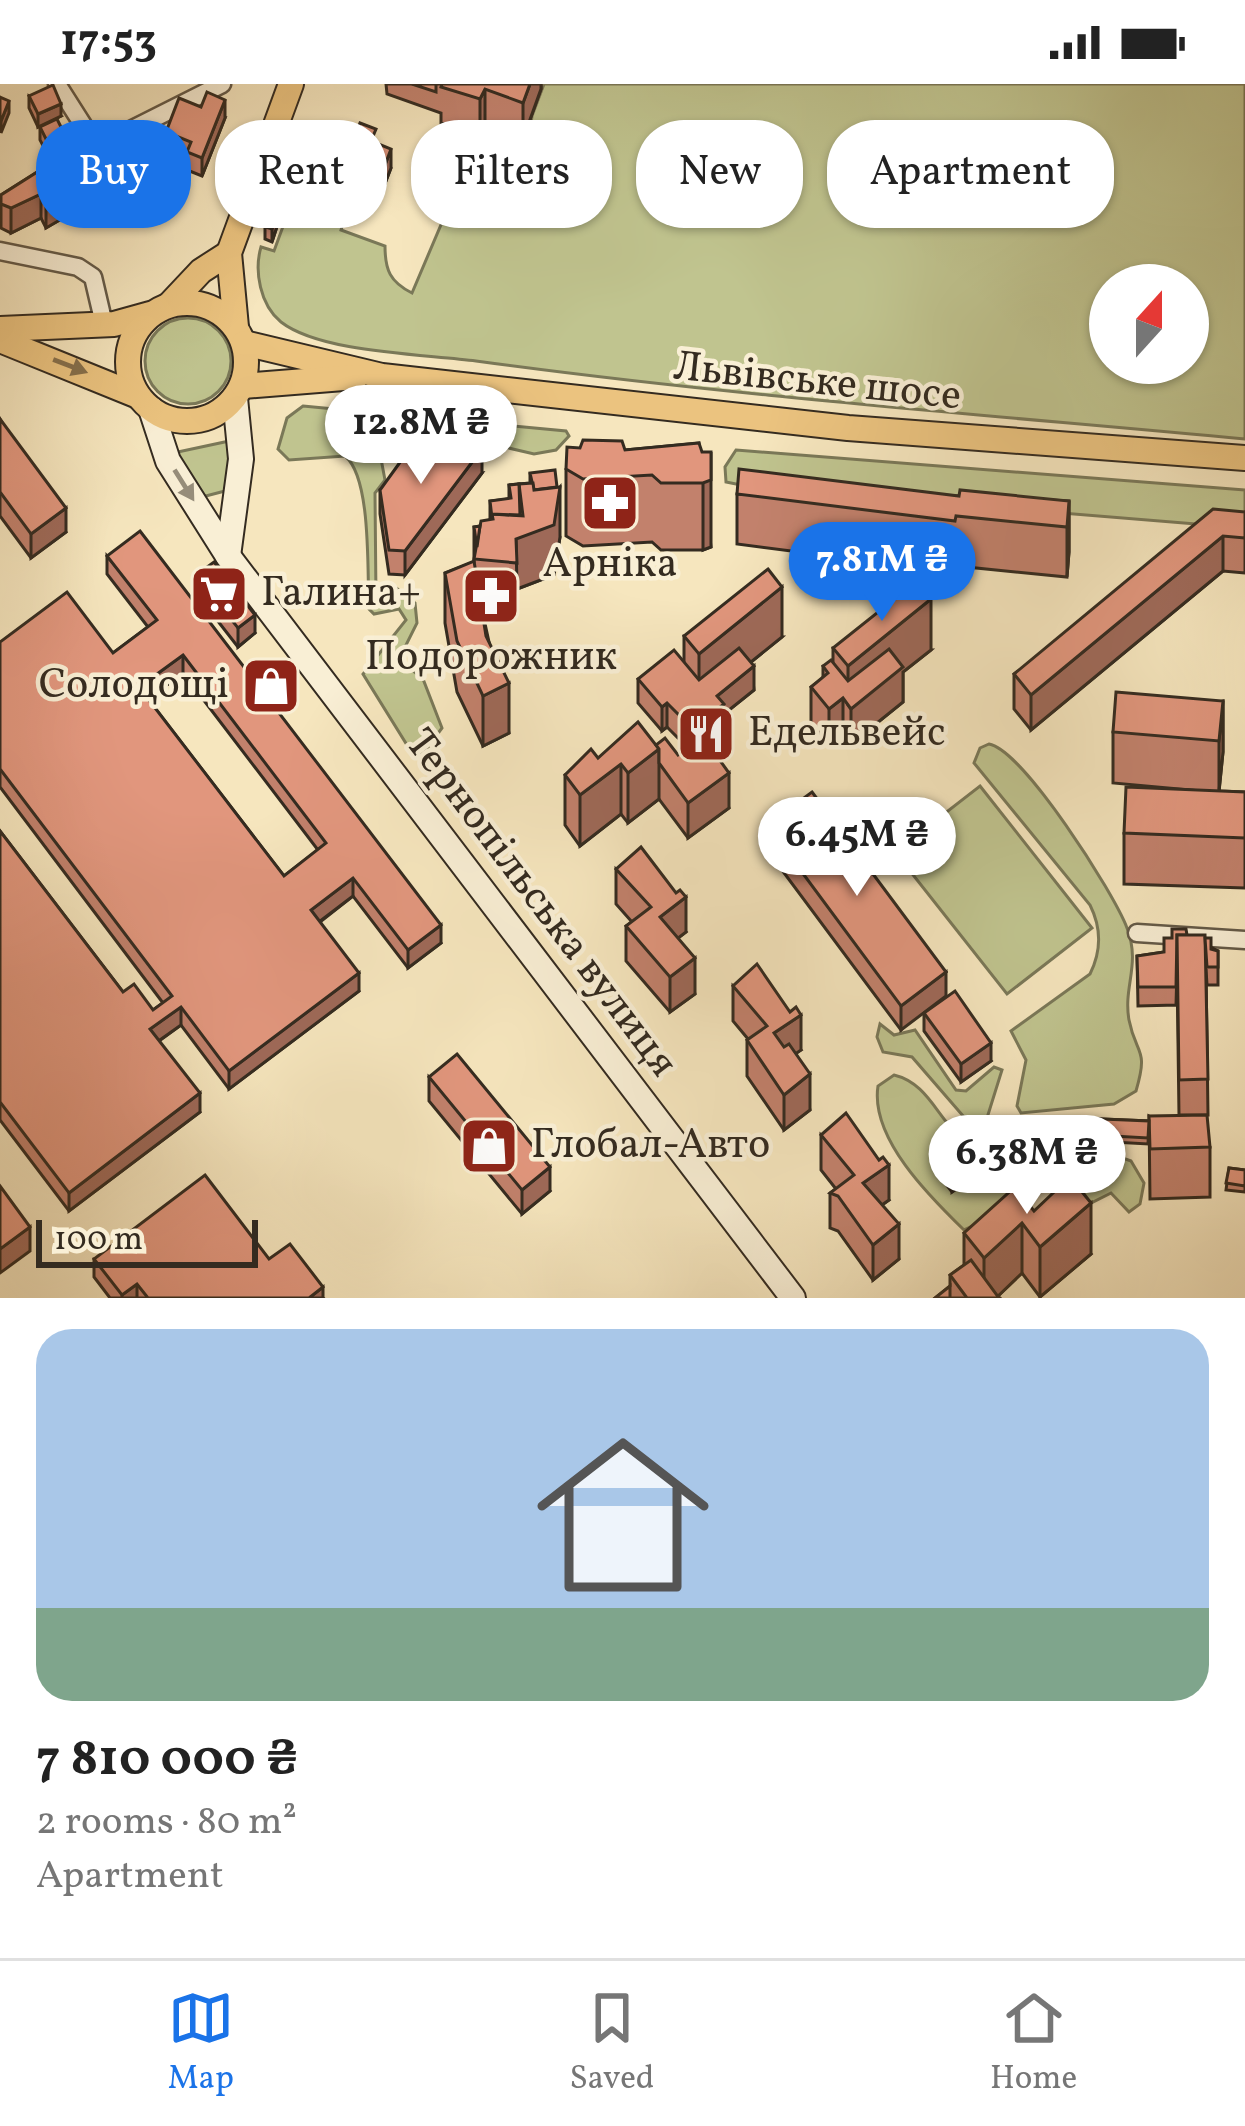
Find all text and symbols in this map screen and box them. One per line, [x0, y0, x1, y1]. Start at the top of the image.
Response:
text: 17:53 [60, 11, 157, 74]
chip: Buy [36, 120, 191, 228]
chip: Rent [215, 120, 387, 228]
chip: Filters [411, 120, 612, 228]
chip: New [636, 120, 803, 228]
chip: Apartment [827, 120, 1114, 228]
north arrow [1089, 264, 1209, 384]
map controls [1089, 264, 1209, 384]
street label: Львівське шосе [670, 339, 964, 427]
one-way arrow [52, 358, 88, 377]
pin: 12.8M ₴ [310, 385, 532, 487]
text: 12.8M ₴ [352, 397, 490, 451]
one-way arrow [172, 469, 194, 502]
pharmacy icon: Арніка [579, 472, 641, 534]
pin: 7.81M ₴ [771, 522, 993, 624]
text: 7.81M ₴ [816, 534, 948, 588]
place label: Арніка [542, 536, 678, 595]
supermarket icon: Галина+ [188, 563, 250, 625]
place label: Галина+ [261, 565, 421, 624]
pharmacy icon: Подорожник [460, 565, 522, 627]
place label: Подорожник [365, 629, 617, 688]
shop icon: Солодощі [240, 655, 302, 717]
place label: Солодощі [39, 657, 229, 716]
restaurant icon: Едельвейс [675, 703, 737, 765]
place label: Едельвейс [748, 705, 946, 764]
street label: Тернопільська вулиця [389, 718, 691, 1090]
pin: 6.45M ₴ [746, 797, 968, 899]
text: 6.45M ₴ [785, 809, 929, 863]
shop icon: Глобал-Авто [458, 1115, 520, 1177]
pin: 6.38M ₴ [916, 1115, 1138, 1217]
place label: Глобал-Авто [531, 1117, 770, 1176]
text: 6.38M ₴ [956, 1127, 1098, 1181]
scale bar [36, 1214, 258, 1267]
text: 100 m [54, 1218, 143, 1264]
icon: home [515, 1407, 731, 1623]
text: 7 810 000 ₴ [36, 1725, 298, 1796]
text: 2 rooms · 80 m² [36, 1796, 297, 1850]
text: Apartment [36, 1850, 224, 1904]
tab: Map [168, 1985, 234, 2103]
tab: Saved [569, 1985, 654, 2103]
tab: Home [990, 1985, 1077, 2103]

